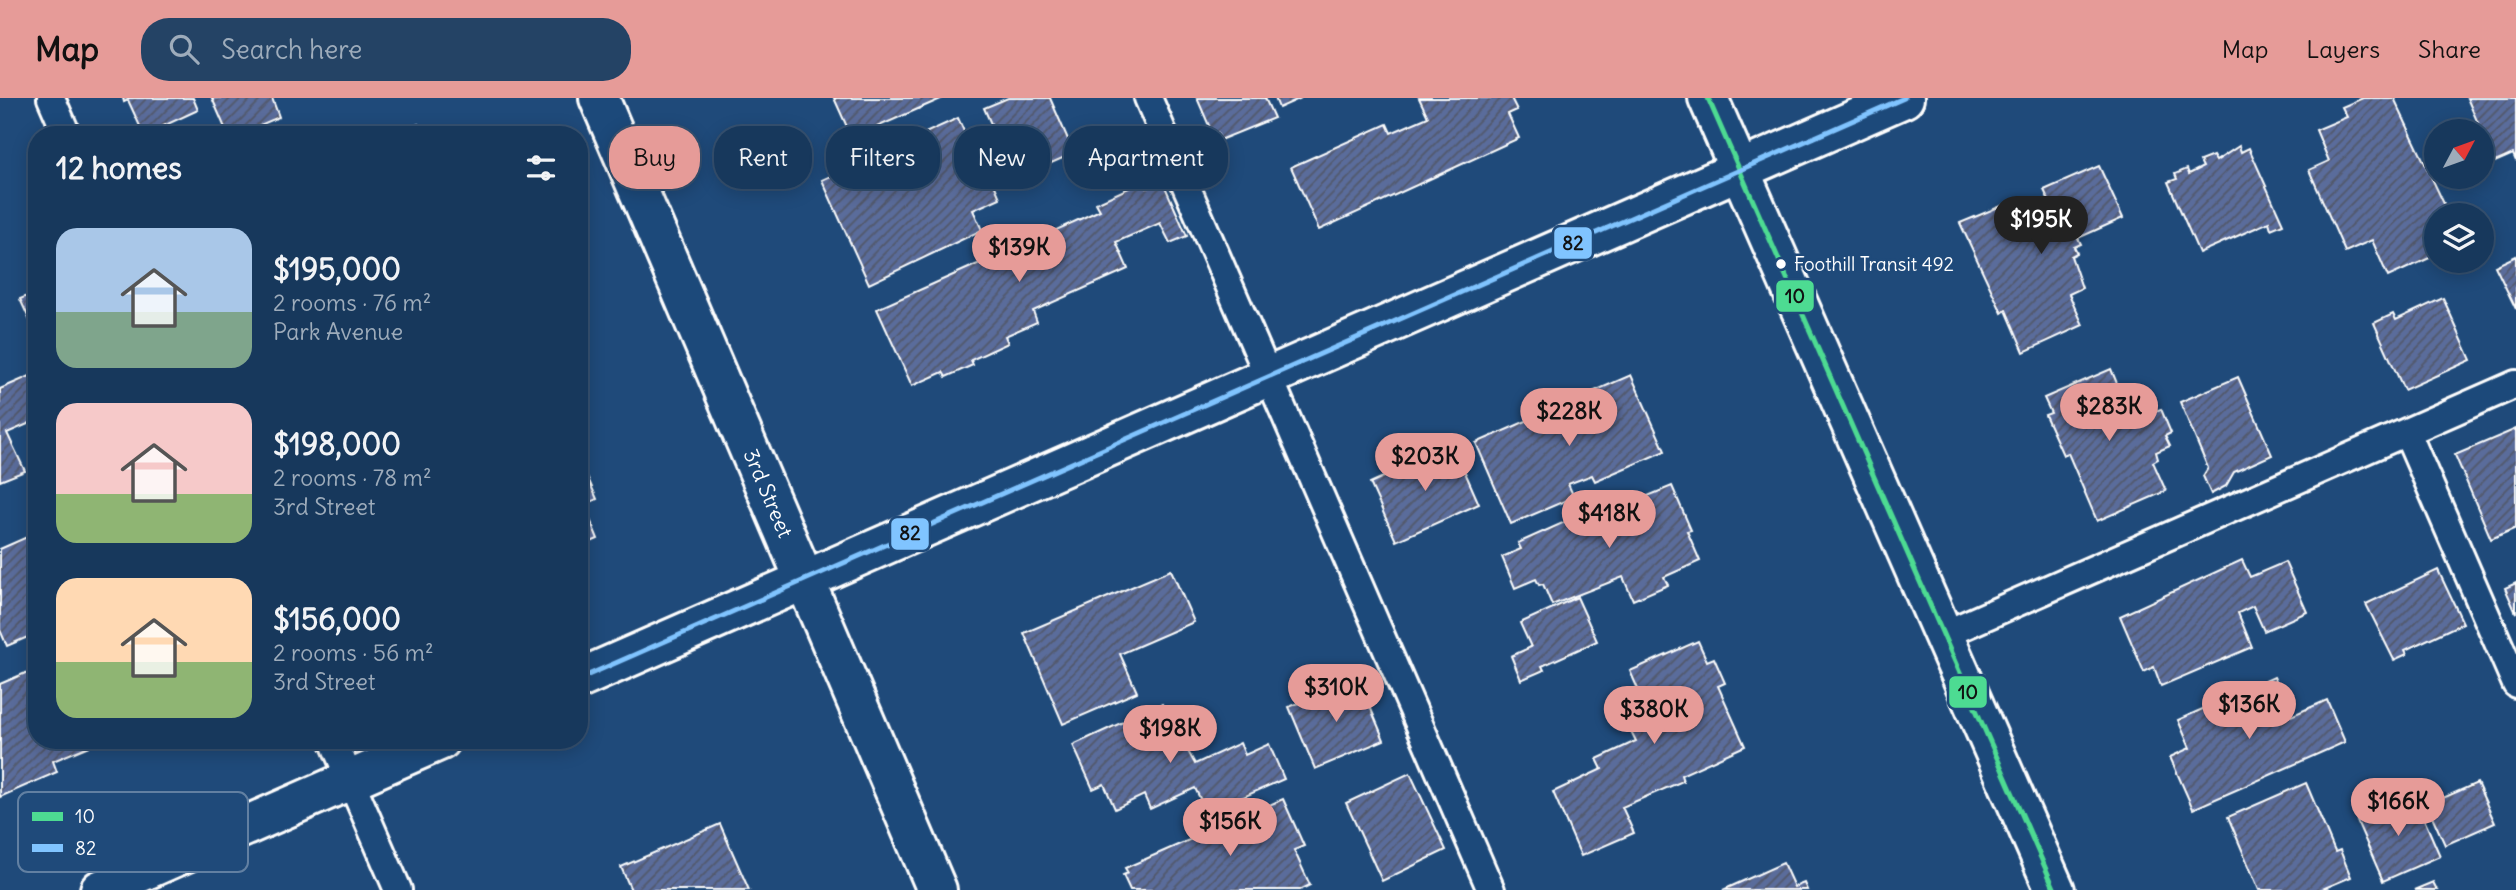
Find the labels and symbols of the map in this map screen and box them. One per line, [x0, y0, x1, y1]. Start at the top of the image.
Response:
north arrow [2424, 119, 2494, 189]
pin: $195K [1992, 197, 2090, 256]
pin: $139K [970, 225, 1068, 284]
line badge: 82 [1553, 226, 1593, 260]
text: 82 [1562, 231, 1584, 255]
place label: Foothill Transit 492 [1794, 252, 1954, 276]
marker: Foothill Transit 492 [1774, 257, 1788, 271]
line badge: 10 [1775, 279, 1815, 313]
text: 10 [1785, 284, 1805, 308]
pin: $283K [2060, 384, 2158, 443]
pin: $228K [1520, 388, 1618, 448]
pin: $203K [1376, 434, 1474, 493]
street label: 3rd Street [737, 445, 799, 542]
pin: $418K [1560, 490, 1658, 550]
line badge: 82 [890, 517, 930, 551]
text: 82 [899, 521, 921, 545]
pin: $310K [1287, 664, 1385, 724]
line badge: 10 [1948, 675, 1988, 709]
text: 10 [1958, 680, 1978, 704]
pin: $136K [2200, 682, 2298, 741]
pin: $380K [1605, 686, 1703, 746]
pin: $198K [1121, 706, 1219, 765]
pin: $166K [2349, 778, 2447, 838]
legend [18, 792, 248, 872]
pin: $156K [1181, 798, 1279, 858]
text: 10 [75, 804, 95, 828]
text: 82 [75, 836, 96, 860]

